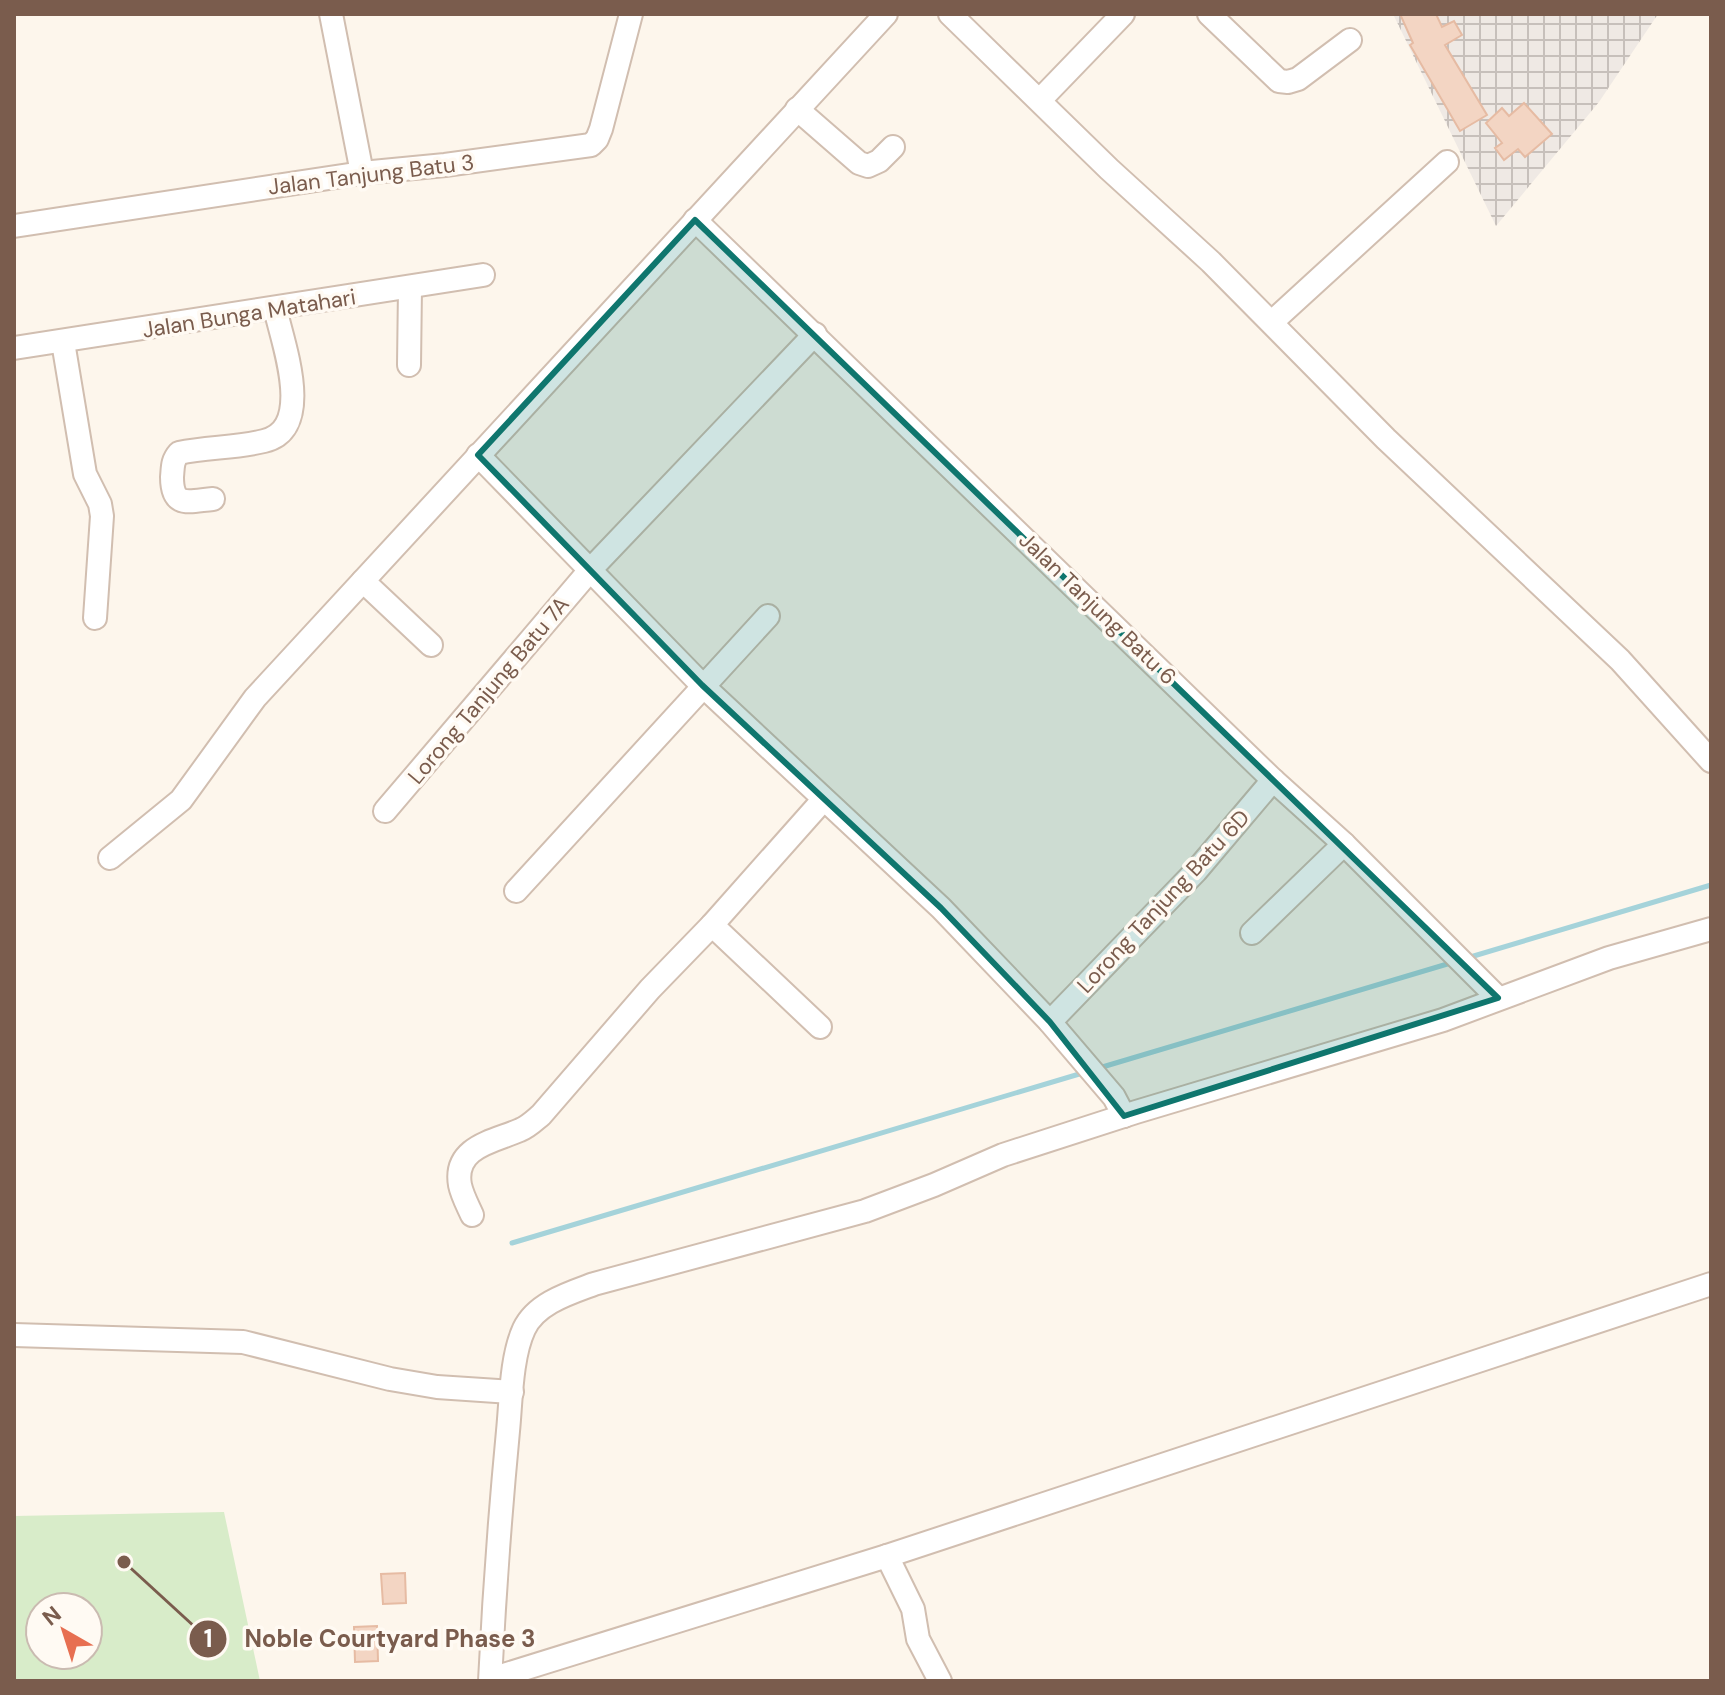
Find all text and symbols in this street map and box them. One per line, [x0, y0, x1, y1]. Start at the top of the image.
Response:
street label: Jalan Tanjung Batu 3 [266, 147, 476, 202]
street label: Jalan Bunga Matahari [140, 282, 358, 345]
street label: Jalan Tanjung Batu 6 [1013, 526, 1183, 691]
street label: Lorong Tanjung Batu 7A [401, 591, 575, 790]
street label: Lorong Tanjung Batu 6D [1071, 803, 1256, 999]
north arrow [24, 1591, 104, 1671]
text: N [36, 1600, 67, 1632]
callout: Noble Courtyard Phase 3 [188, 1615, 552, 1663]
text: 1 [204, 1623, 212, 1654]
text: Noble Courtyard Phase 3 [244, 1623, 536, 1654]

